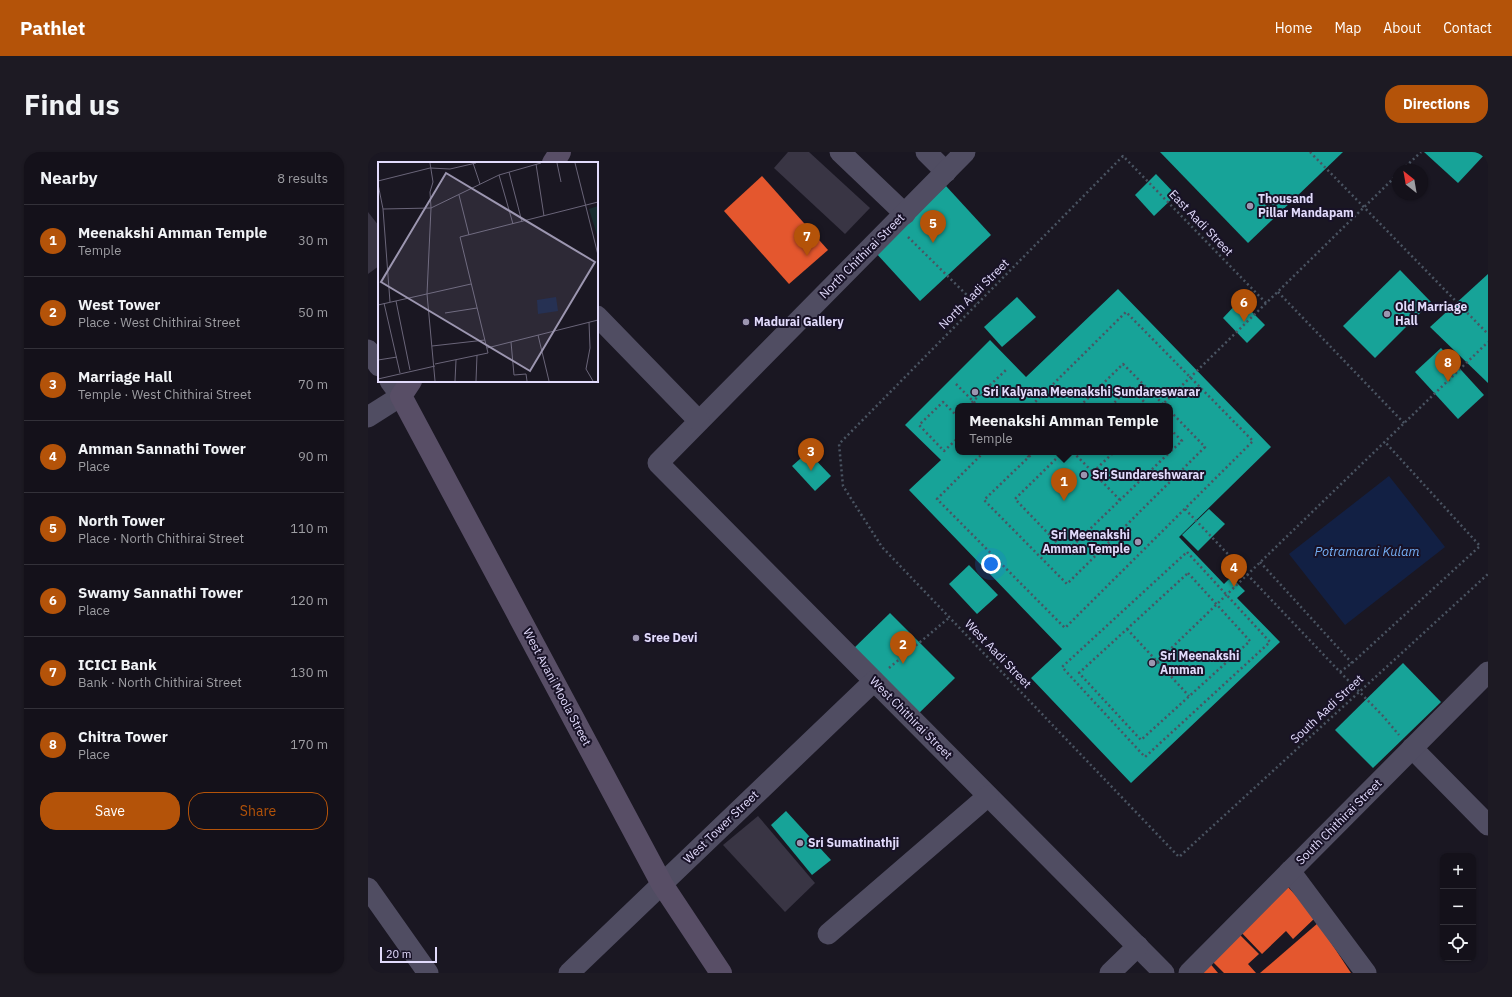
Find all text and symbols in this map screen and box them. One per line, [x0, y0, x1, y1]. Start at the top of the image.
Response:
text: Pathlet [20, 16, 85, 40]
text: Home [1275, 19, 1312, 37]
text: Map [1334, 19, 1361, 37]
text: About [1383, 19, 1421, 37]
text: Contact [1443, 19, 1492, 37]
button: Directions [1385, 85, 1488, 123]
text: Find us [24, 86, 120, 123]
inset map [378, 162, 598, 382]
north arrow [1392, 164, 1428, 200]
text: Nearby [40, 167, 98, 189]
text: 8 results [277, 170, 328, 187]
street label: East Aadi Street [1166, 186, 1237, 259]
place label: Thousand Pillar Mandapam [1258, 191, 1354, 220]
marker: Thousand Pillar Mandapam [1245, 201, 1255, 211]
street label: North Chithirai Street [816, 210, 907, 301]
pin: 5 [920, 210, 946, 243]
text: Meenakshi Amman Temple [78, 223, 267, 242]
pin: 7 [794, 223, 820, 256]
text: 1 [49, 232, 57, 249]
text: 30 m [298, 232, 328, 249]
text: Temple [78, 242, 121, 259]
street label: North Aadi Street [935, 255, 1012, 332]
pin: 6 [1231, 289, 1257, 322]
text: West Tower [78, 295, 160, 314]
place label: Old Marriage Hall [1395, 299, 1467, 328]
text: 2 [49, 304, 57, 321]
text: 50 m [298, 304, 328, 321]
marker: Old Marriage Hall [1382, 309, 1392, 319]
text: Place · West Chithirai Street [78, 314, 240, 331]
place label: Madurai Gallery [754, 314, 844, 329]
marker: Madurai Gallery [741, 317, 751, 327]
pin: 8 [1435, 349, 1461, 382]
text: Marriage Hall [78, 367, 172, 386]
text: 3 [49, 376, 57, 393]
text: 70 m [298, 376, 328, 393]
place label: Sri Kalyana Meenakshi Sundareswarar [983, 384, 1200, 399]
text: Temple · West Chithirai Street [78, 386, 252, 403]
marker: Sri Kalyana Meenakshi Sundareswarar [970, 387, 980, 397]
popup [955, 403, 1173, 455]
text: Meenakshi Amman Temple [969, 411, 1159, 430]
text: Temple [969, 430, 1013, 447]
pin: 3 [798, 438, 824, 471]
text: Amman Sannathi Tower [78, 439, 246, 458]
text: 4 [49, 448, 57, 465]
text: 90 m [298, 448, 328, 465]
text: Place [78, 458, 110, 475]
place label: Sri Sundareshwarar [1092, 467, 1204, 482]
pin: 1 [1051, 468, 1077, 501]
marker: Sri Sundareshwarar [1079, 470, 1089, 480]
text: North Tower [78, 511, 165, 530]
text: 5 [49, 520, 57, 537]
text: 110 m [290, 520, 328, 537]
place label: Sri Meenakshi Amman Temple [1042, 527, 1130, 556]
text: Place · North Chithirai Street [78, 530, 244, 547]
marker: Sri Meenakshi Amman Temple [1133, 537, 1143, 547]
water label: Potramarai Kulam [1314, 543, 1420, 560]
your location [981, 554, 1001, 574]
pin: 4 [1221, 554, 1247, 587]
text: Swamy Sannathi Tower [78, 583, 243, 602]
text: 6 [49, 592, 57, 609]
text: 120 m [290, 592, 328, 609]
text: Place [78, 602, 110, 619]
street label: West Aadi Street [962, 616, 1035, 691]
street label: West Avani Moola Street [520, 625, 595, 748]
place label: Sree Devi [644, 630, 697, 645]
pin: 2 [890, 631, 916, 664]
marker: Sree Devi [631, 633, 641, 643]
place label: Sri Meenakshi Amman [1160, 648, 1239, 677]
text: ICICI Bank [78, 655, 157, 674]
marker: Sri Meenakshi Amman [1147, 658, 1157, 668]
text: 7 [49, 664, 57, 681]
text: 130 m [290, 664, 328, 681]
street label: South Aadi Street [1287, 671, 1366, 746]
street label: West Chithirai Street [867, 673, 956, 762]
text: Bank · North Chithirai Street [78, 674, 242, 691]
text: Chitra Tower [78, 727, 168, 746]
text: 8 [49, 736, 57, 753]
text: 170 m [290, 736, 328, 753]
text: Place [78, 746, 110, 763]
street label: South Chithirai Street [1293, 776, 1385, 868]
street label: West Tower Street [680, 787, 761, 866]
button: Save [40, 792, 180, 830]
button: Share [188, 792, 328, 830]
place label: Sri Sumatinathji [808, 835, 899, 850]
marker: Sri Sumatinathji [795, 838, 805, 848]
map controls [1440, 853, 1476, 961]
button: + [1440, 853, 1476, 889]
button: − [1440, 889, 1476, 925]
button: locate [1440, 925, 1476, 961]
scale bar [380, 945, 437, 964]
text: 20 m [386, 947, 411, 961]

